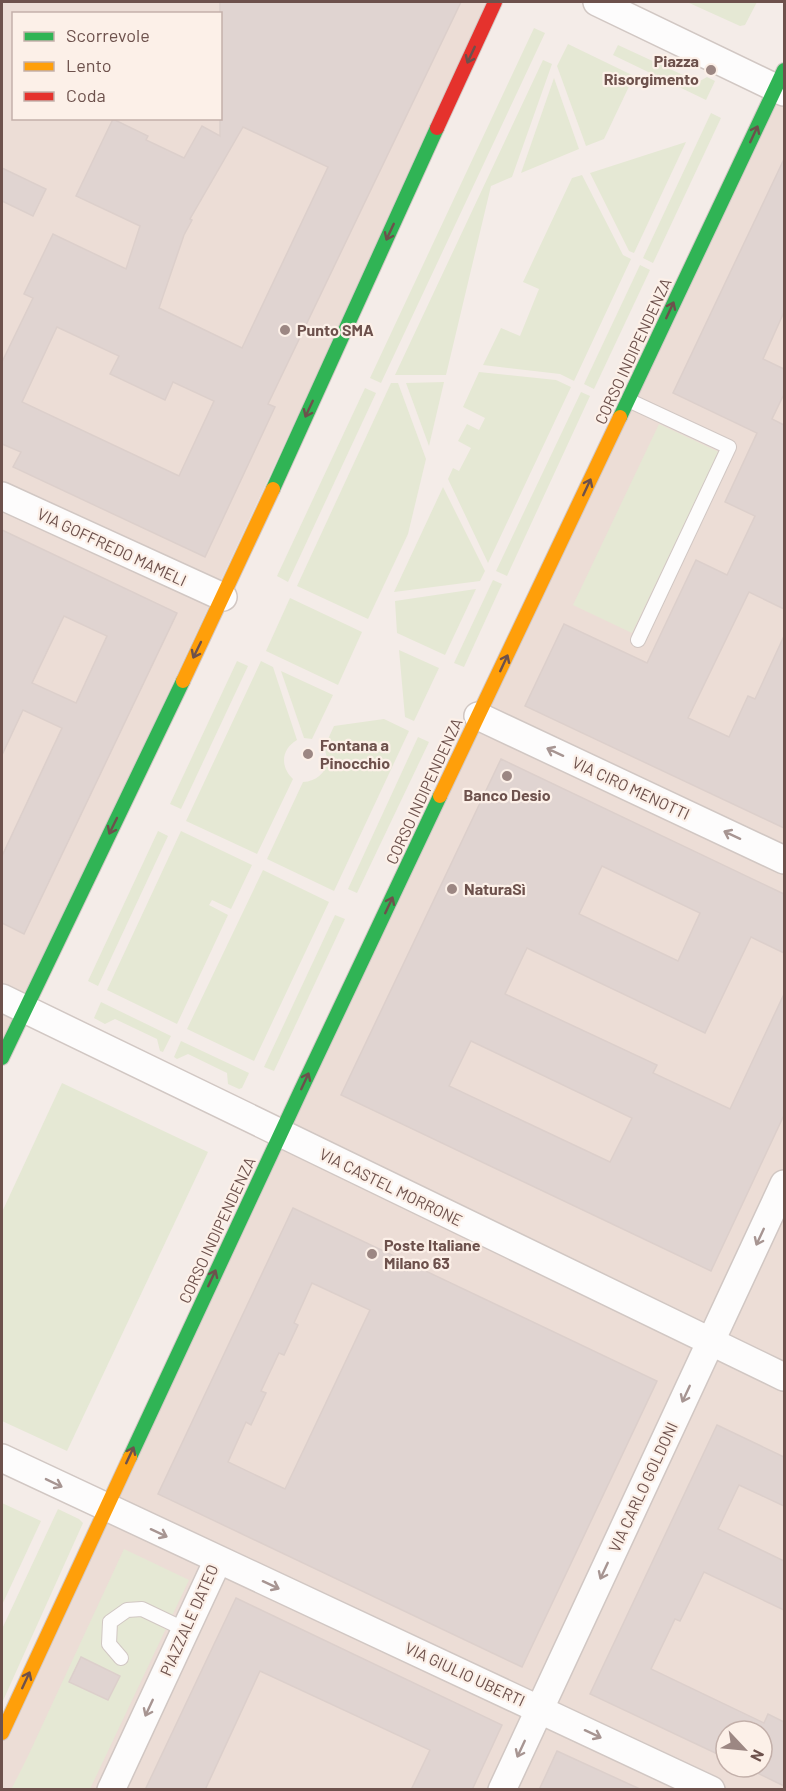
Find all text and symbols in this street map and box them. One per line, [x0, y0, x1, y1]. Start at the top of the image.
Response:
legend [12, 12, 222, 120]
text: Scorrevole [66, 24, 150, 46]
one-way arrow [464, 45, 476, 63]
place label: Piazza Risorgimento [604, 51, 699, 88]
text: Lento [66, 54, 112, 76]
marker: Piazza Risorgimento [704, 63, 718, 77]
text: Coda [66, 84, 106, 106]
one-way arrow [748, 126, 760, 144]
one-way arrow [383, 223, 395, 241]
street label: CORSO INDIPENDENZA [590, 274, 675, 427]
one-way arrow [665, 302, 677, 320]
place label: Punto SMA [297, 320, 374, 339]
marker: Punto SMA [278, 323, 292, 337]
one-way arrow [302, 400, 314, 418]
one-way arrow [581, 478, 593, 496]
street label: VIA GOFFREDO MAMELI [35, 504, 190, 589]
one-way arrow [191, 641, 203, 659]
one-way arrow [498, 654, 510, 672]
street label: CORSO INDIPENDENZA [381, 714, 466, 867]
place label: Fontana a Pinocchio [320, 735, 390, 772]
one-way arrow [547, 745, 565, 757]
marker: Fontana a Pinocchio [301, 747, 315, 761]
street label: VIA CIRO MENOTTI [569, 752, 693, 823]
marker: Banco Desio [500, 769, 514, 783]
place label: Banco Desio [463, 785, 551, 804]
one-way arrow [106, 816, 118, 834]
one-way arrow [723, 828, 741, 840]
place label: NaturaSì [464, 879, 526, 898]
marker: NaturaSì [445, 882, 459, 896]
one-way arrow [383, 896, 395, 914]
one-way arrow [300, 1072, 312, 1090]
street label: VIA CASTEL MORRONE [317, 1144, 466, 1229]
street label: CORSO INDIPENDENZA [174, 1153, 259, 1306]
one-way arrow [753, 1227, 765, 1245]
place label: Poste Italiane Milano 63 [384, 1235, 481, 1272]
marker: Poste Italiane Milano 63 [365, 1247, 379, 1261]
one-way arrow [207, 1270, 219, 1288]
one-way arrow [680, 1384, 692, 1402]
street label: VIA CARLO GOLDONI [604, 1419, 681, 1555]
one-way arrow [125, 1447, 137, 1465]
one-way arrow [44, 1478, 62, 1490]
one-way arrow [150, 1527, 168, 1539]
street label: PIAZZALE DATEO [155, 1561, 222, 1678]
one-way arrow [598, 1561, 610, 1579]
one-way arrow [262, 1579, 280, 1591]
street label: VIA GIULIO UBERTI [402, 1637, 528, 1710]
one-way arrow [21, 1671, 33, 1689]
one-way arrow [142, 1699, 154, 1717]
north arrow [714, 1719, 774, 1779]
one-way arrow [583, 1728, 601, 1740]
one-way arrow [515, 1740, 526, 1758]
text: N [747, 1747, 769, 1765]

